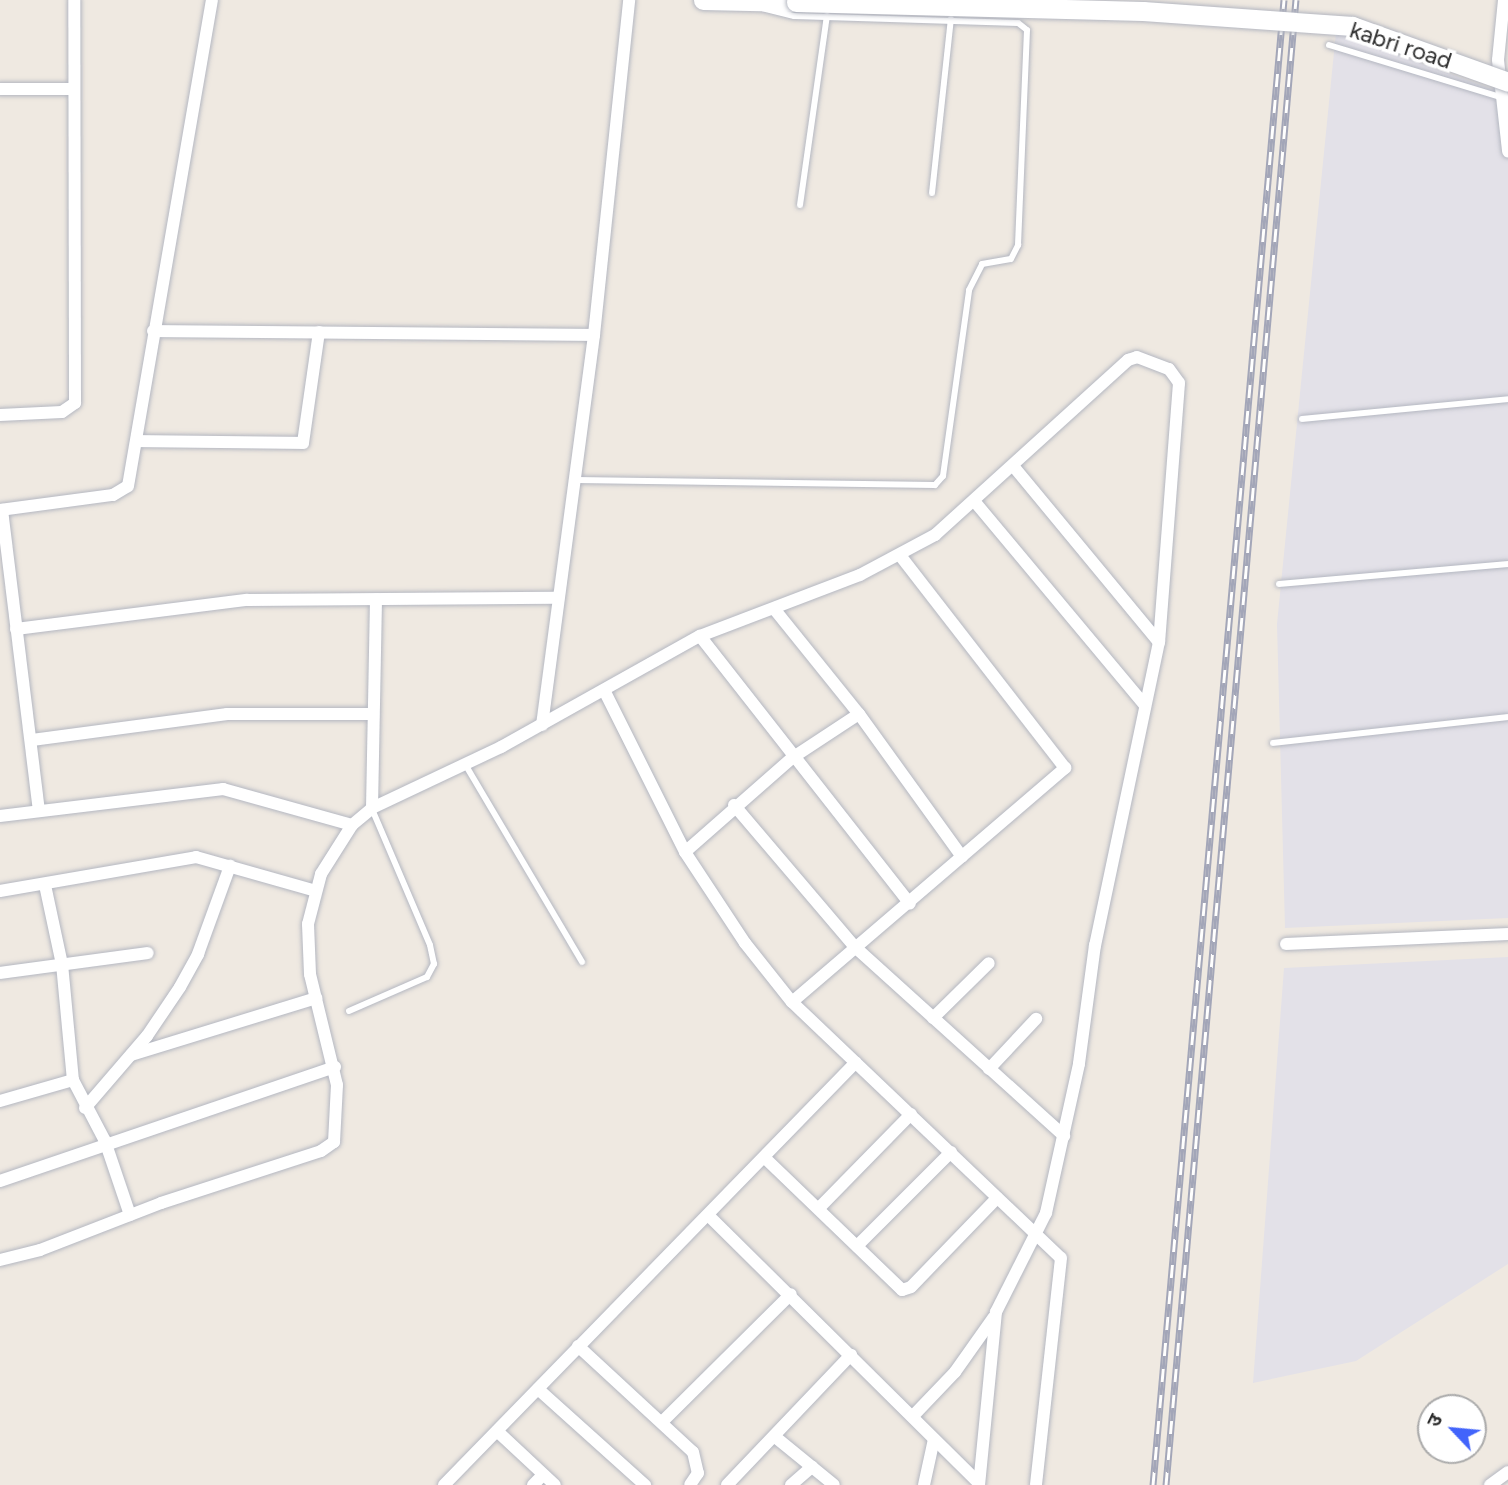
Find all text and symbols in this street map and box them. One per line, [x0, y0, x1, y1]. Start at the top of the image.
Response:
street label: kabri road [1346, 15, 1456, 75]
north arrow [1417, 1394, 1487, 1464]
text: उ [1422, 1410, 1447, 1430]

